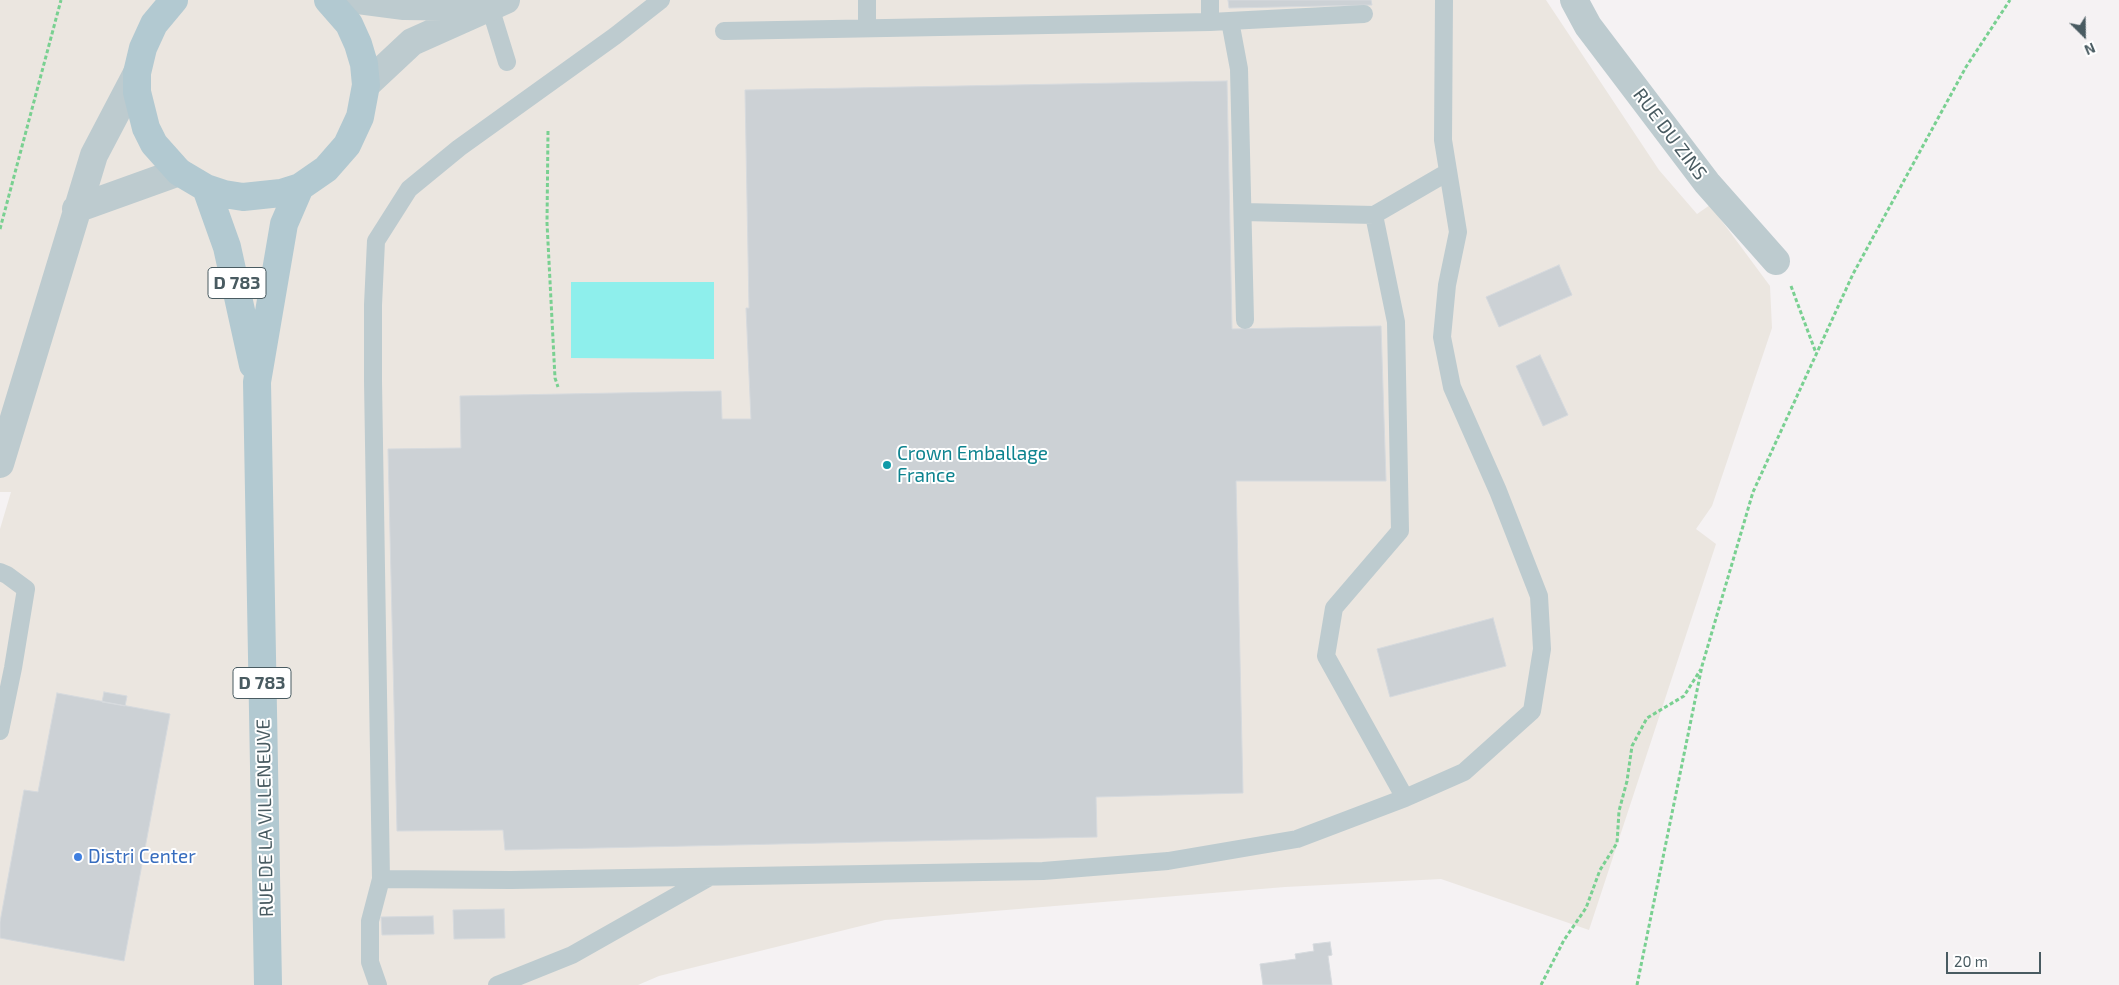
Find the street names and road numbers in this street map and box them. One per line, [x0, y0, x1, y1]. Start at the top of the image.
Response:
street label: RUE DU ZINS [1628, 84, 1712, 184]
road number: D 783 [208, 268, 266, 298]
road number: D 783 [233, 668, 291, 698]
street label: RUE DE LA VILLENEUVE [252, 719, 278, 917]

